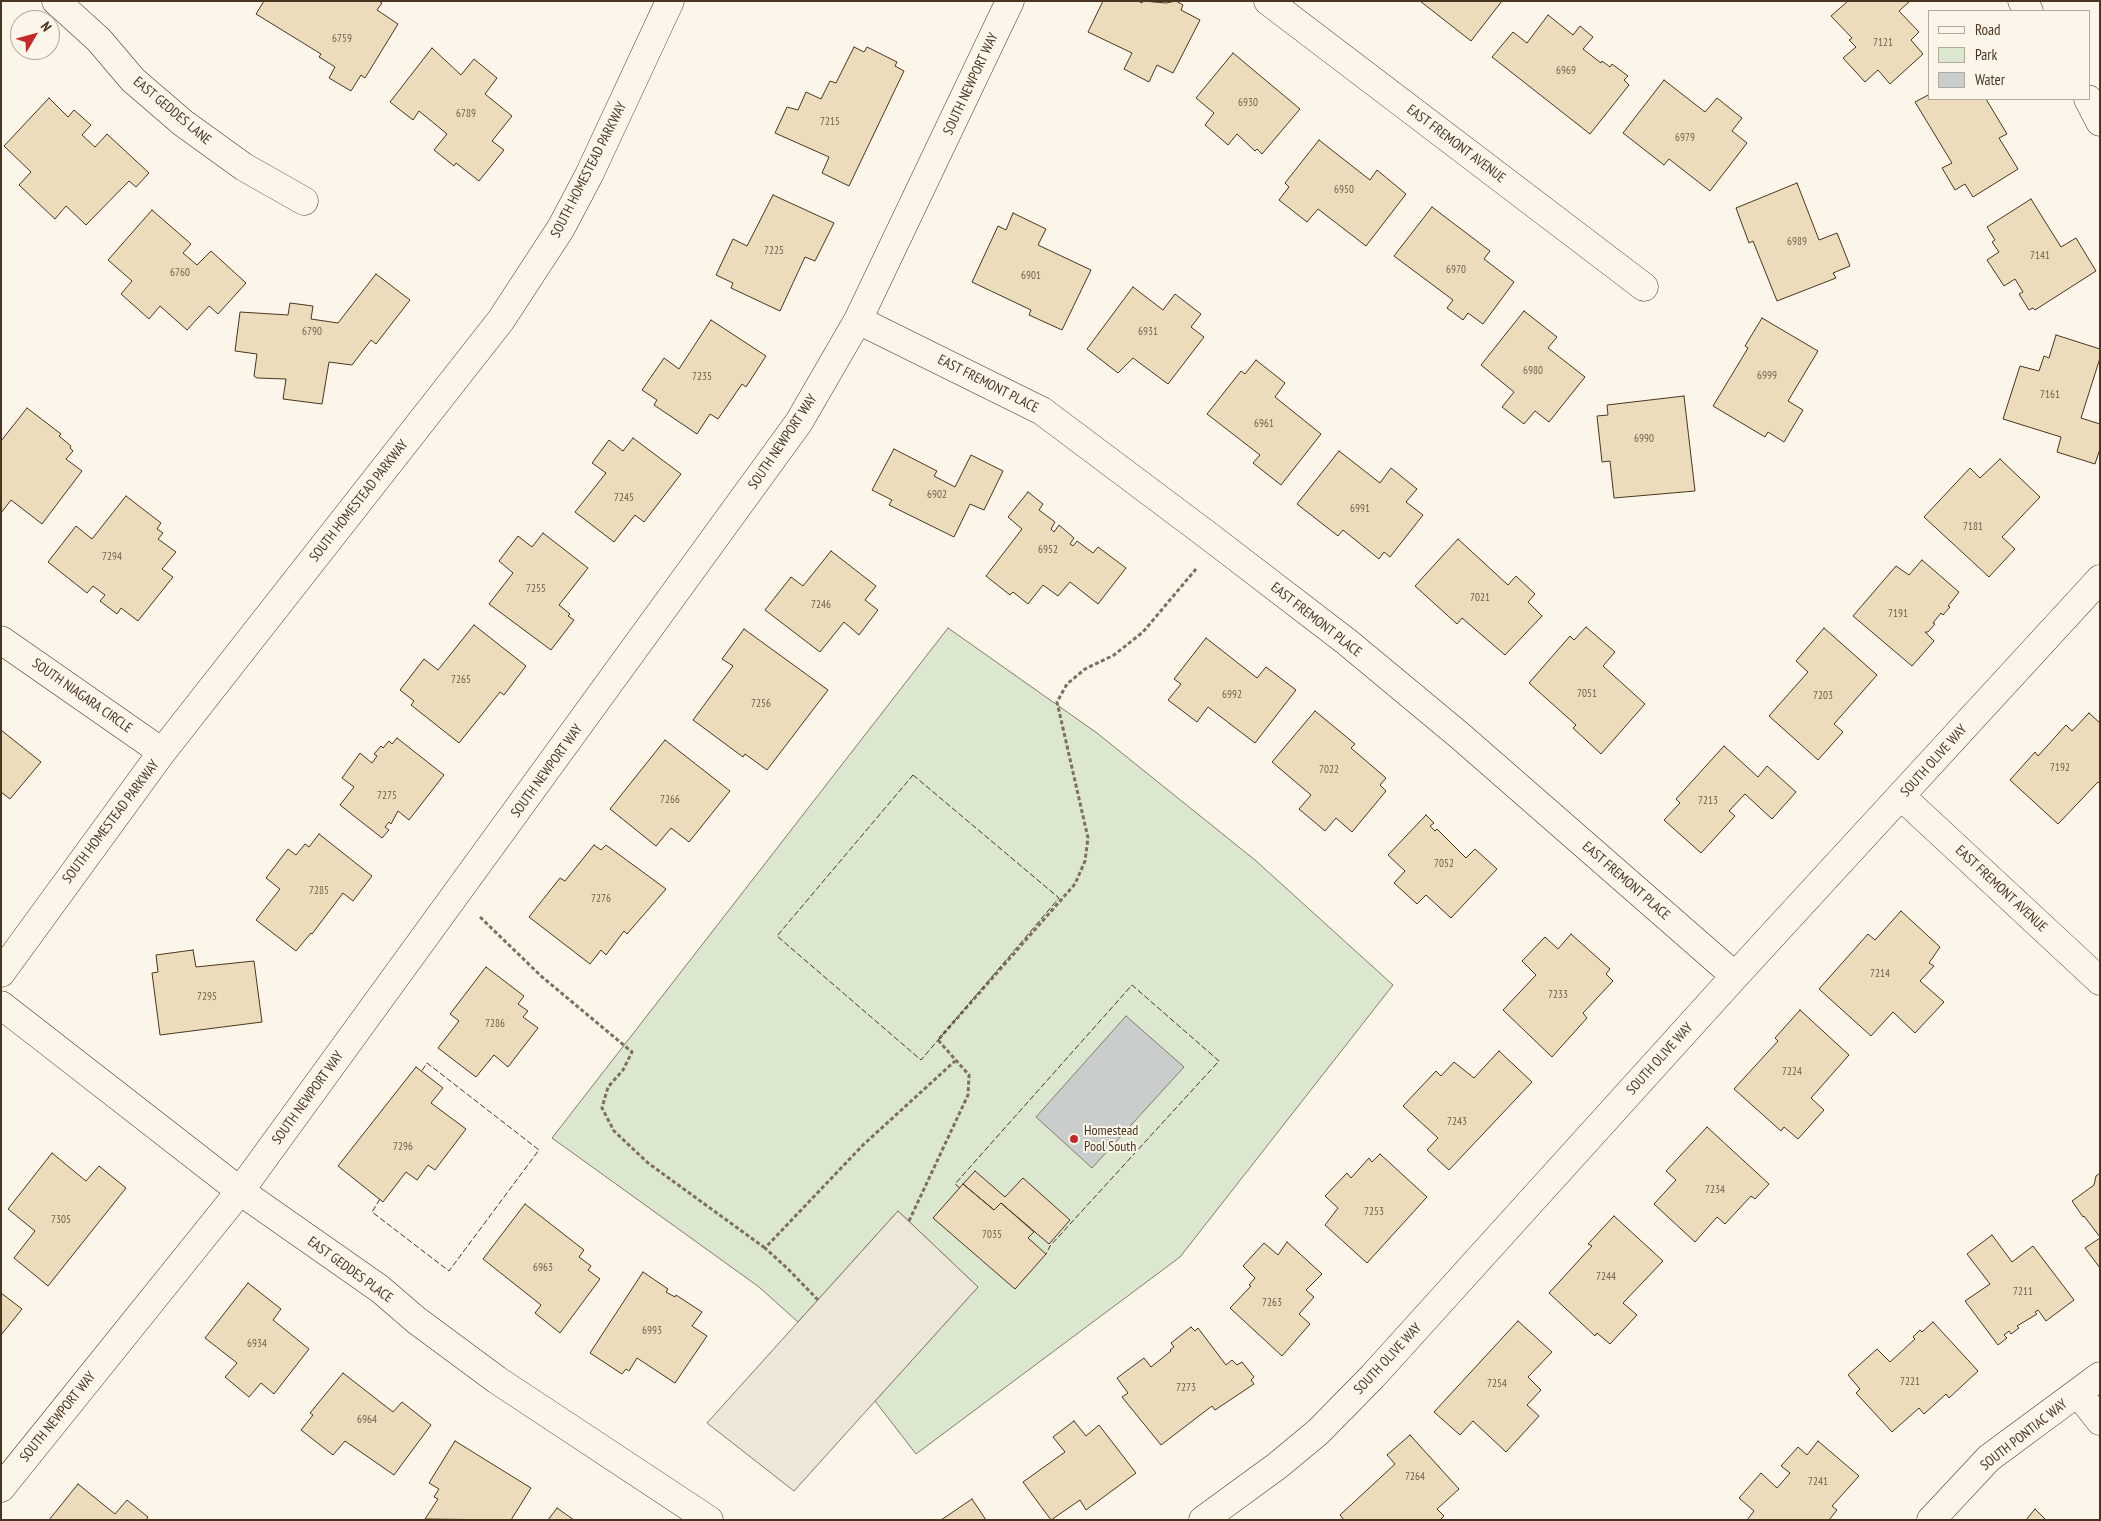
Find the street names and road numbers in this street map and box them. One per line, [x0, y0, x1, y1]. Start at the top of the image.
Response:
street label: SOUTH NEWPORT WAY [940, 30, 1002, 138]
street label: EAST GEDDES LANE [130, 74, 214, 148]
street label: SOUTH HOMESTEAD PARKWAY [547, 99, 631, 241]
street label: EAST FREMONT AVENUE [1403, 101, 1509, 187]
street label: EAST FREMONT PLACE [935, 351, 1041, 417]
street label: SOUTH NEWPORT WAY [745, 391, 821, 493]
street label: SOUTH HOMESTEAD PARKWAY [306, 437, 412, 565]
street label: EAST FREMONT PLACE [1267, 579, 1365, 661]
street label: SOUTH NIAGARA CIRCLE [29, 655, 135, 737]
street label: SOUTH NEWPORT WAY [508, 721, 586, 821]
street label: SOUTH OLIVE WAY [1897, 722, 1971, 800]
street label: SOUTH HOMESTEAD PARKWAY [59, 757, 163, 887]
street label: EAST FREMONT PLACE [1579, 838, 1673, 924]
street label: EAST FREMONT AVENUE [1952, 842, 2050, 936]
street label: SOUTH OLIVE WAY [1623, 1020, 1697, 1098]
street label: SOUTH NEWPORT WAY [269, 1048, 347, 1148]
street label: EAST GEDDES PLACE [304, 1233, 396, 1307]
street label: SOUTH OLIVE WAY [1351, 1320, 1425, 1398]
street label: SOUTH NEWPORT WAY [17, 1369, 99, 1465]
street label: SOUTH PONTIAC WAY [1977, 1396, 2071, 1474]

